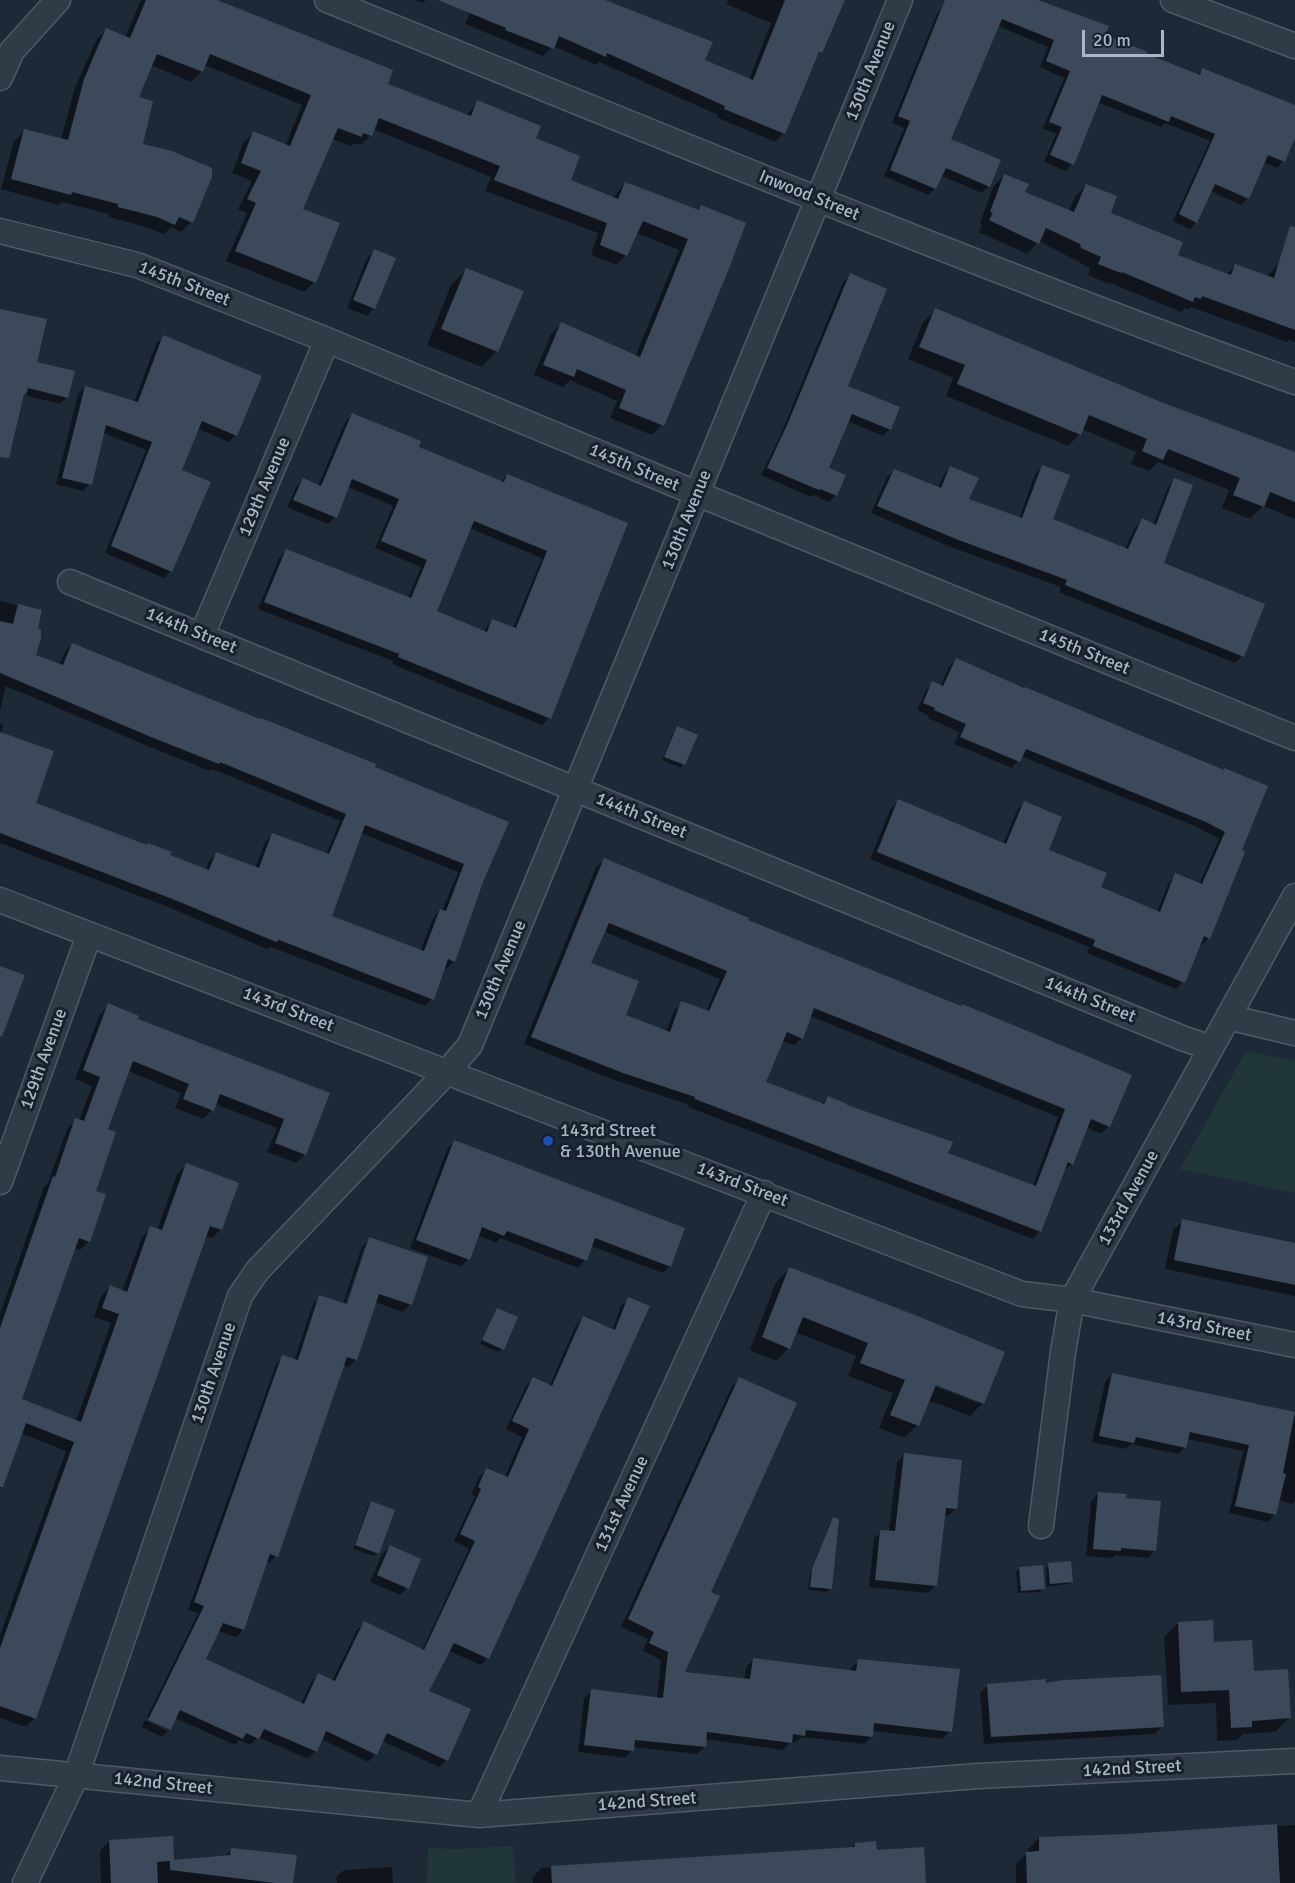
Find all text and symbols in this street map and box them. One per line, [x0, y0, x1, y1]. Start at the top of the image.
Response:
street label: 130th Avenue [841, 18, 901, 124]
scale bar [1085, 18, 1168, 56]
text: 20 m [1093, 29, 1131, 51]
street label: Inwood Street [755, 166, 863, 226]
street label: 145th Street [135, 257, 233, 311]
street label: 129th Avenue [234, 434, 296, 540]
street label: 145th Street [586, 439, 682, 497]
street label: 130th Avenue [657, 467, 717, 573]
street label: 144th Street [142, 603, 240, 659]
street label: 145th Street [1035, 624, 1133, 680]
street label: 144th Street [592, 788, 690, 844]
street label: 130th Avenue [470, 917, 532, 1023]
street label: 144th Street [1041, 972, 1139, 1028]
street label: 143rd Street [239, 983, 337, 1037]
street label: 129th Avenue [16, 1006, 72, 1112]
place label: 143rd Street & 130th Avenue [560, 1120, 681, 1162]
marker: 143rd Street & 130th Avenue [541, 1134, 555, 1148]
street label: 133rd Avenue [1094, 1147, 1164, 1249]
street label: 143rd Street [693, 1158, 791, 1212]
street label: 143rd Street [1155, 1307, 1253, 1347]
street label: 130th Avenue [187, 1320, 241, 1426]
street label: 131st Avenue [590, 1452, 654, 1556]
street label: 142nd Street [1082, 1756, 1182, 1782]
street label: 142nd Street [112, 1768, 214, 1800]
street label: 142nd Street [597, 1788, 697, 1816]

